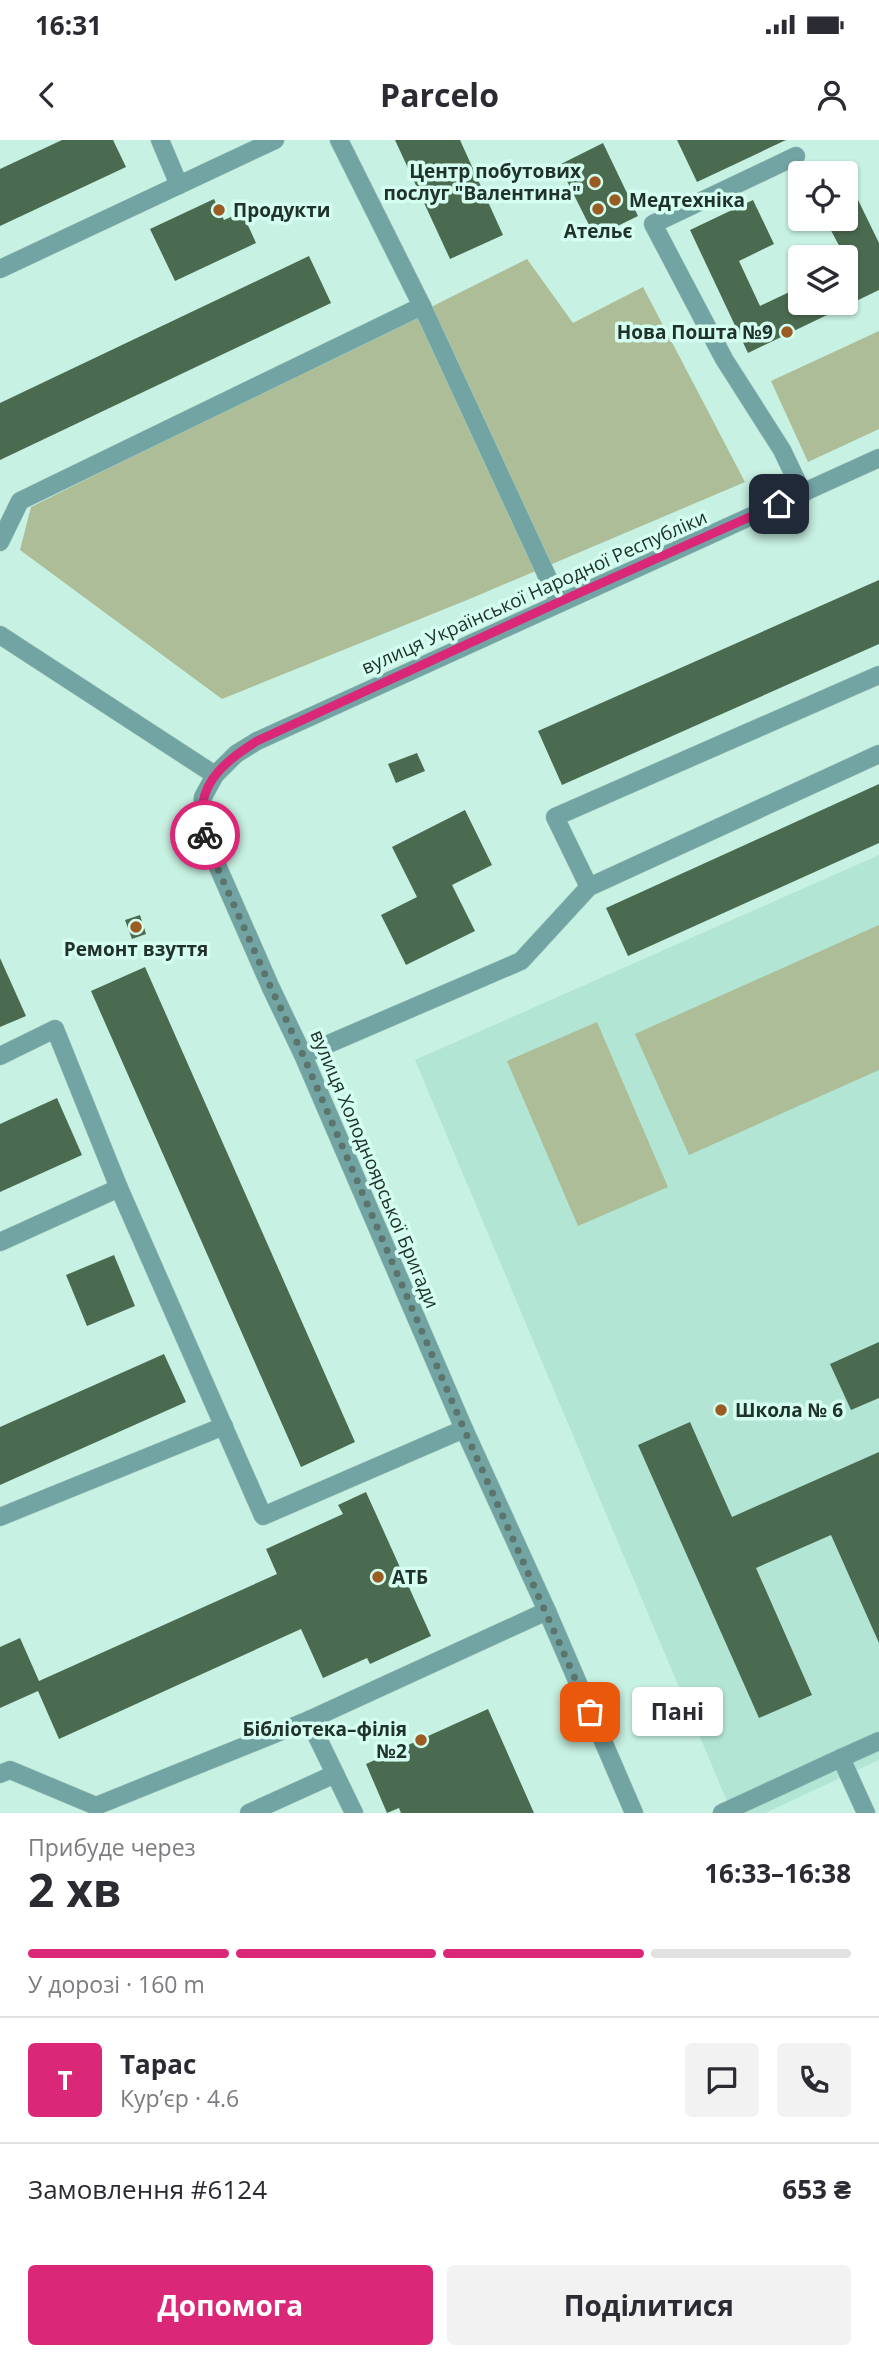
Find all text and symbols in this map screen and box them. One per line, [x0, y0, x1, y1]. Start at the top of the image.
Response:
text: 16:31 [35, 7, 102, 43]
text: Parcelo [380, 73, 499, 116]
icon: back [28, 76, 66, 114]
icon: person [813, 76, 851, 114]
place label: Центр побутових послуг "Валентина" [384, 158, 581, 206]
map controls [788, 161, 858, 315]
button: locate [788, 161, 858, 231]
marker: Центр побутових послуг "Валентина" [587, 174, 603, 190]
place label: Медтехніка [629, 187, 745, 213]
marker: Медтехніка [607, 192, 623, 208]
place label: Продукти [233, 197, 330, 223]
marker: Ательє [590, 201, 606, 217]
marker: Продукти [211, 202, 227, 218]
place label: Ательє [564, 218, 632, 244]
button: layers [788, 245, 858, 315]
place label: Нова Пошта №9 [617, 319, 773, 345]
marker: Нова Пошта №9 [779, 324, 795, 340]
pin [749, 474, 809, 534]
icon: home [760, 485, 798, 523]
street label: вулиця Української Народної Республіки [357, 504, 711, 680]
courier [170, 800, 240, 870]
icon: bike [186, 816, 224, 854]
marker: Ремонт взуття [128, 919, 144, 935]
place label: Ремонт взуття [64, 936, 208, 962]
street label: вулиця Холодноярської Бригади [304, 1026, 446, 1312]
place label: Школа № 6 [735, 1397, 843, 1423]
marker: Школа № 6 [713, 1402, 729, 1418]
place label: АТБ [392, 1564, 428, 1590]
marker: АТБ [370, 1569, 386, 1585]
pin [560, 1682, 620, 1742]
callout: Пані [632, 1688, 723, 1736]
icon: bag [571, 1693, 609, 1731]
text: Пані [651, 1695, 704, 1727]
place label: Бібліотека–філія №2 [242, 1716, 407, 1764]
marker: Бібліотека–філія №2 [413, 1732, 429, 1748]
text: Прибуде через [28, 1831, 196, 1863]
text: 16:33–16:38 [704, 1855, 851, 1891]
text: 2 хв [28, 1858, 122, 1920]
text: У дорозі · 160 m [28, 1968, 205, 2000]
button: chat [685, 2043, 759, 2117]
button: phone [777, 2043, 851, 2117]
text: Тарас [120, 2046, 196, 2082]
text: Т [57, 2062, 73, 2098]
text: Кур’єр · 4.6 [120, 2082, 239, 2114]
text: Замовлення #6124 [28, 2171, 267, 2207]
text: 653 ₴ [782, 2171, 851, 2207]
button: Допомога [28, 2265, 433, 2345]
button: Поділитися [447, 2265, 851, 2345]

